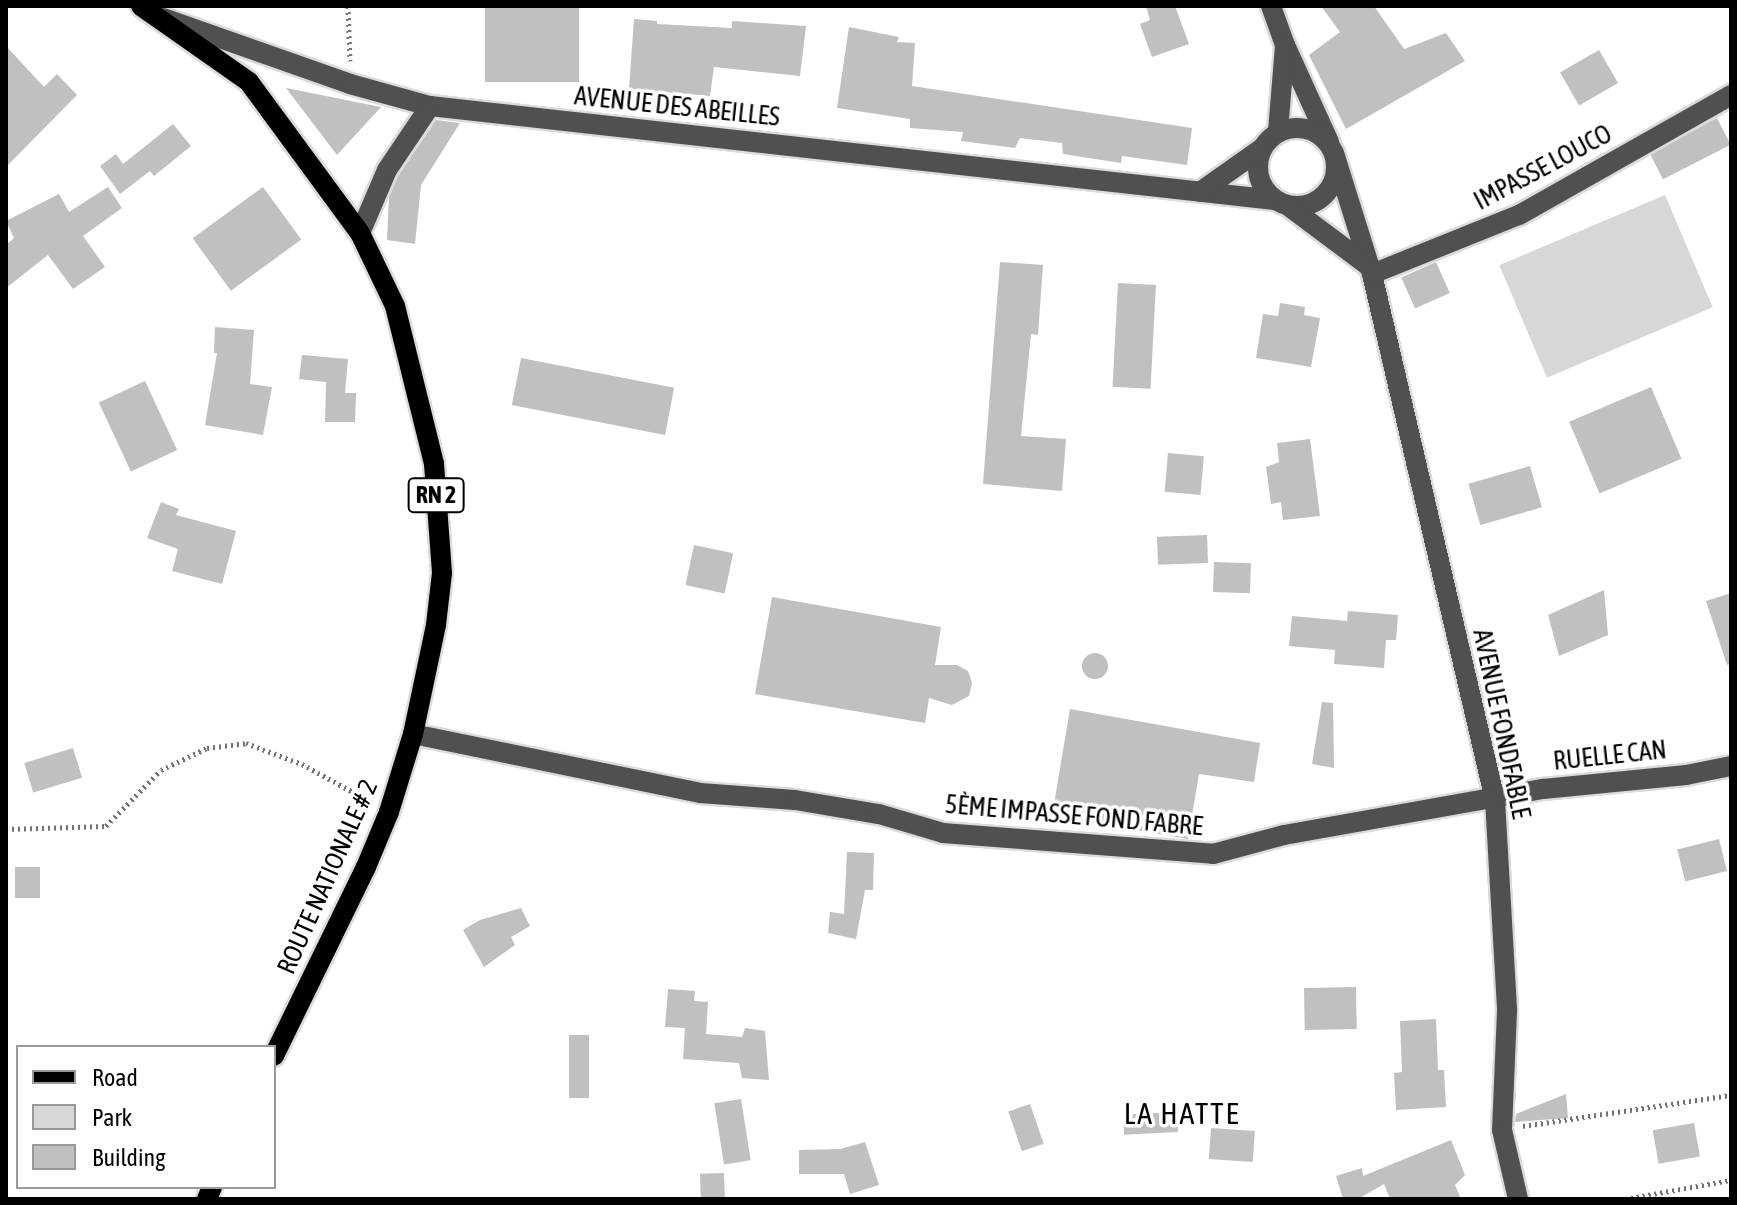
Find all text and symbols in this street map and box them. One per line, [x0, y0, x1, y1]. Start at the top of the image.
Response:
street label: AVENUE DES ABEILLES [573, 81, 781, 133]
street label: IMPASSE LOUCO [1469, 119, 1617, 217]
road number: RN 2 [406, 475, 466, 515]
street label: AVENUE FONDFABLE [1466, 626, 1536, 822]
street label: RUELLE CAN [1552, 735, 1668, 777]
street label: ROUTE NATIONALE # 2 [271, 775, 385, 979]
street label: 5ÈME IMPASSE FOND FABRE [944, 789, 1204, 843]
legend [16, 1045, 276, 1189]
text: Road [92, 1064, 138, 1091]
district label: LA HATTE [1124, 1095, 1240, 1131]
text: Park [92, 1104, 132, 1131]
text: Building [92, 1144, 165, 1171]

